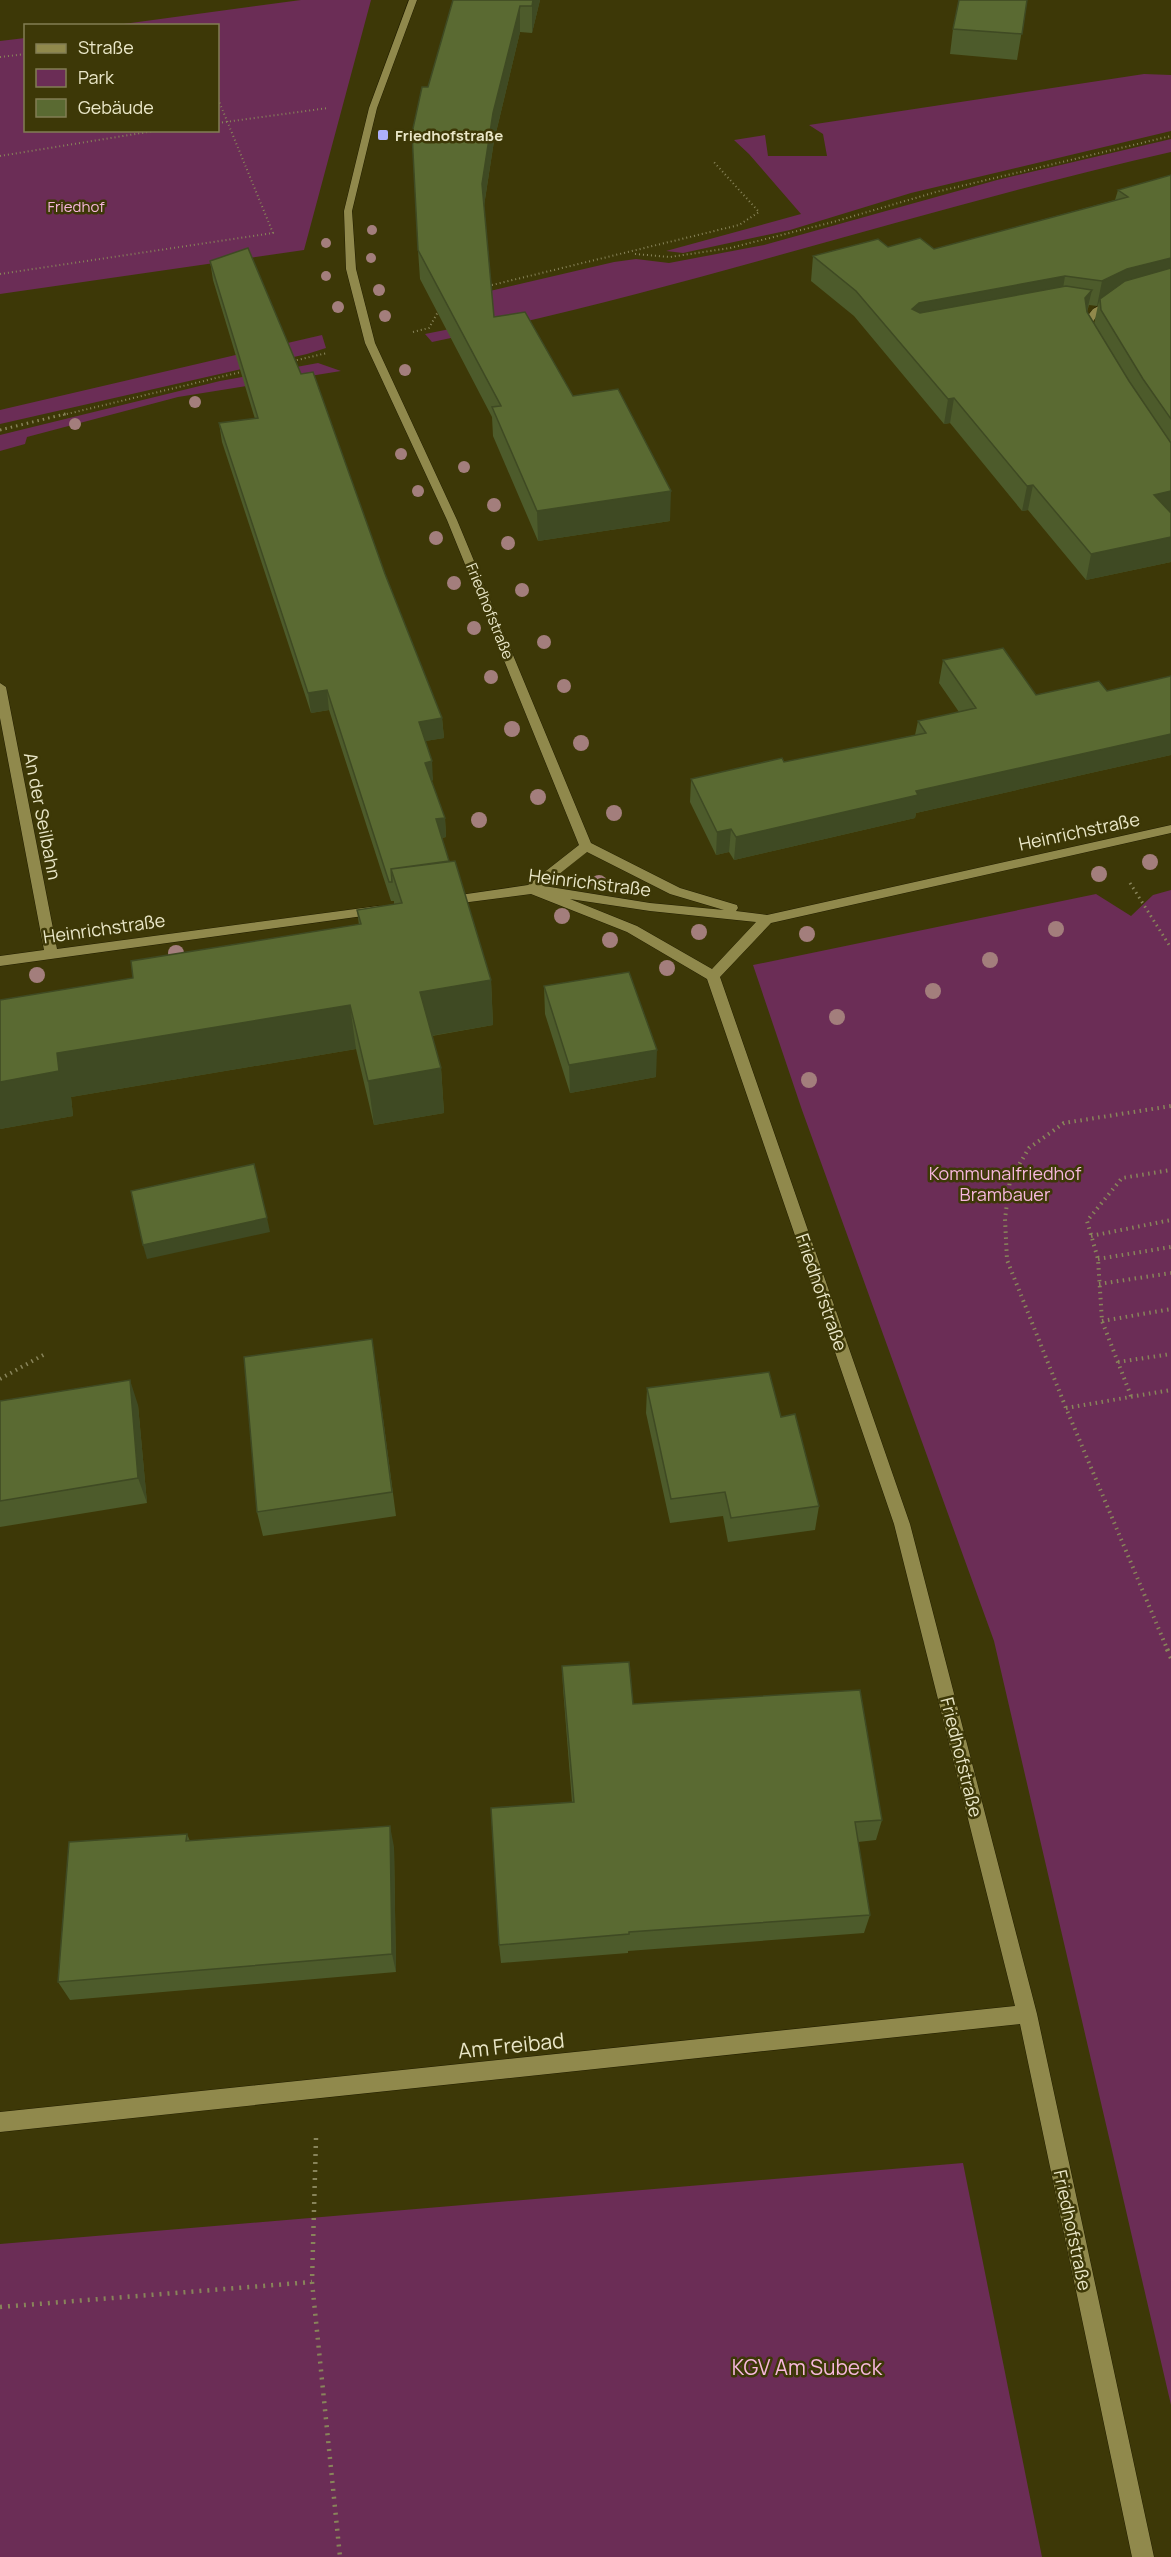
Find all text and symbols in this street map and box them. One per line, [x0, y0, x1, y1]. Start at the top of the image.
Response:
legend [24, 24, 219, 132]
text: Straße [78, 35, 134, 59]
text: Park [78, 65, 115, 89]
text: Gebäude [78, 95, 154, 119]
place label: Friedhofstraße [395, 125, 503, 146]
marker: Friedhofstraße [376, 128, 390, 142]
park label: Friedhof [47, 196, 105, 217]
street label: Friedhofstraße [461, 560, 519, 663]
street label: An der Seilbahn [19, 750, 67, 882]
street label: Heinrichstraße [1016, 806, 1142, 856]
street label: Heinrichstraße [527, 863, 653, 901]
street label: Heinrichstraße [41, 908, 167, 948]
park label: Kommunalfriedhof Brambauer [929, 1161, 1082, 1206]
street label: Friedhofstraße [791, 1230, 853, 1354]
street label: Friedhofstraße [936, 1695, 988, 1819]
street label: Am Freibad [456, 2025, 566, 2065]
street label: Friedhofstraße [1049, 2167, 1097, 2293]
park label: KGV Am Subeck [732, 2353, 883, 2381]

